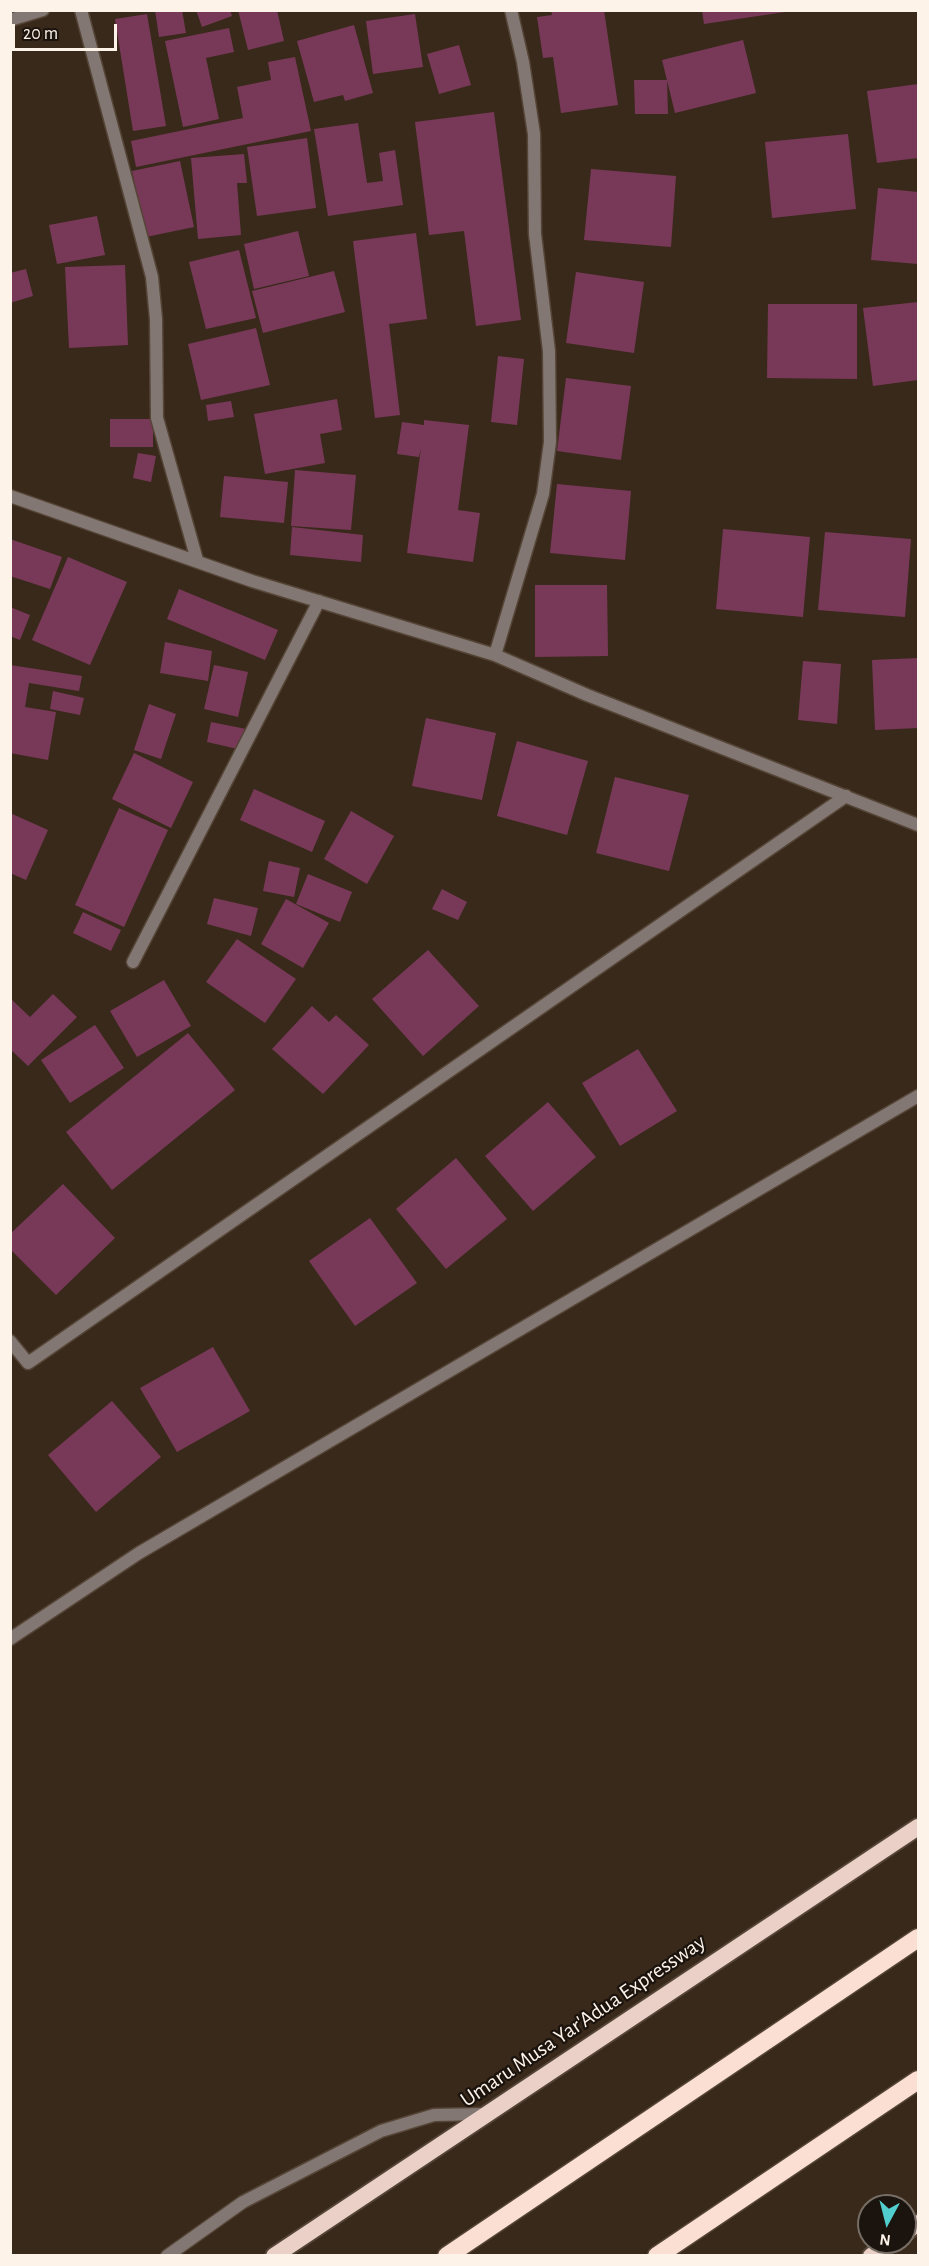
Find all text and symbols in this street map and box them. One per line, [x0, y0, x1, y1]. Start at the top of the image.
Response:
scale bar [15, 12, 120, 50]
text: 20 m [23, 25, 58, 43]
street label: Umaru Musa Yar'Adua Expressway [455, 1929, 711, 2113]
north arrow [857, 2194, 917, 2254]
text: N [879, 2231, 892, 2248]

